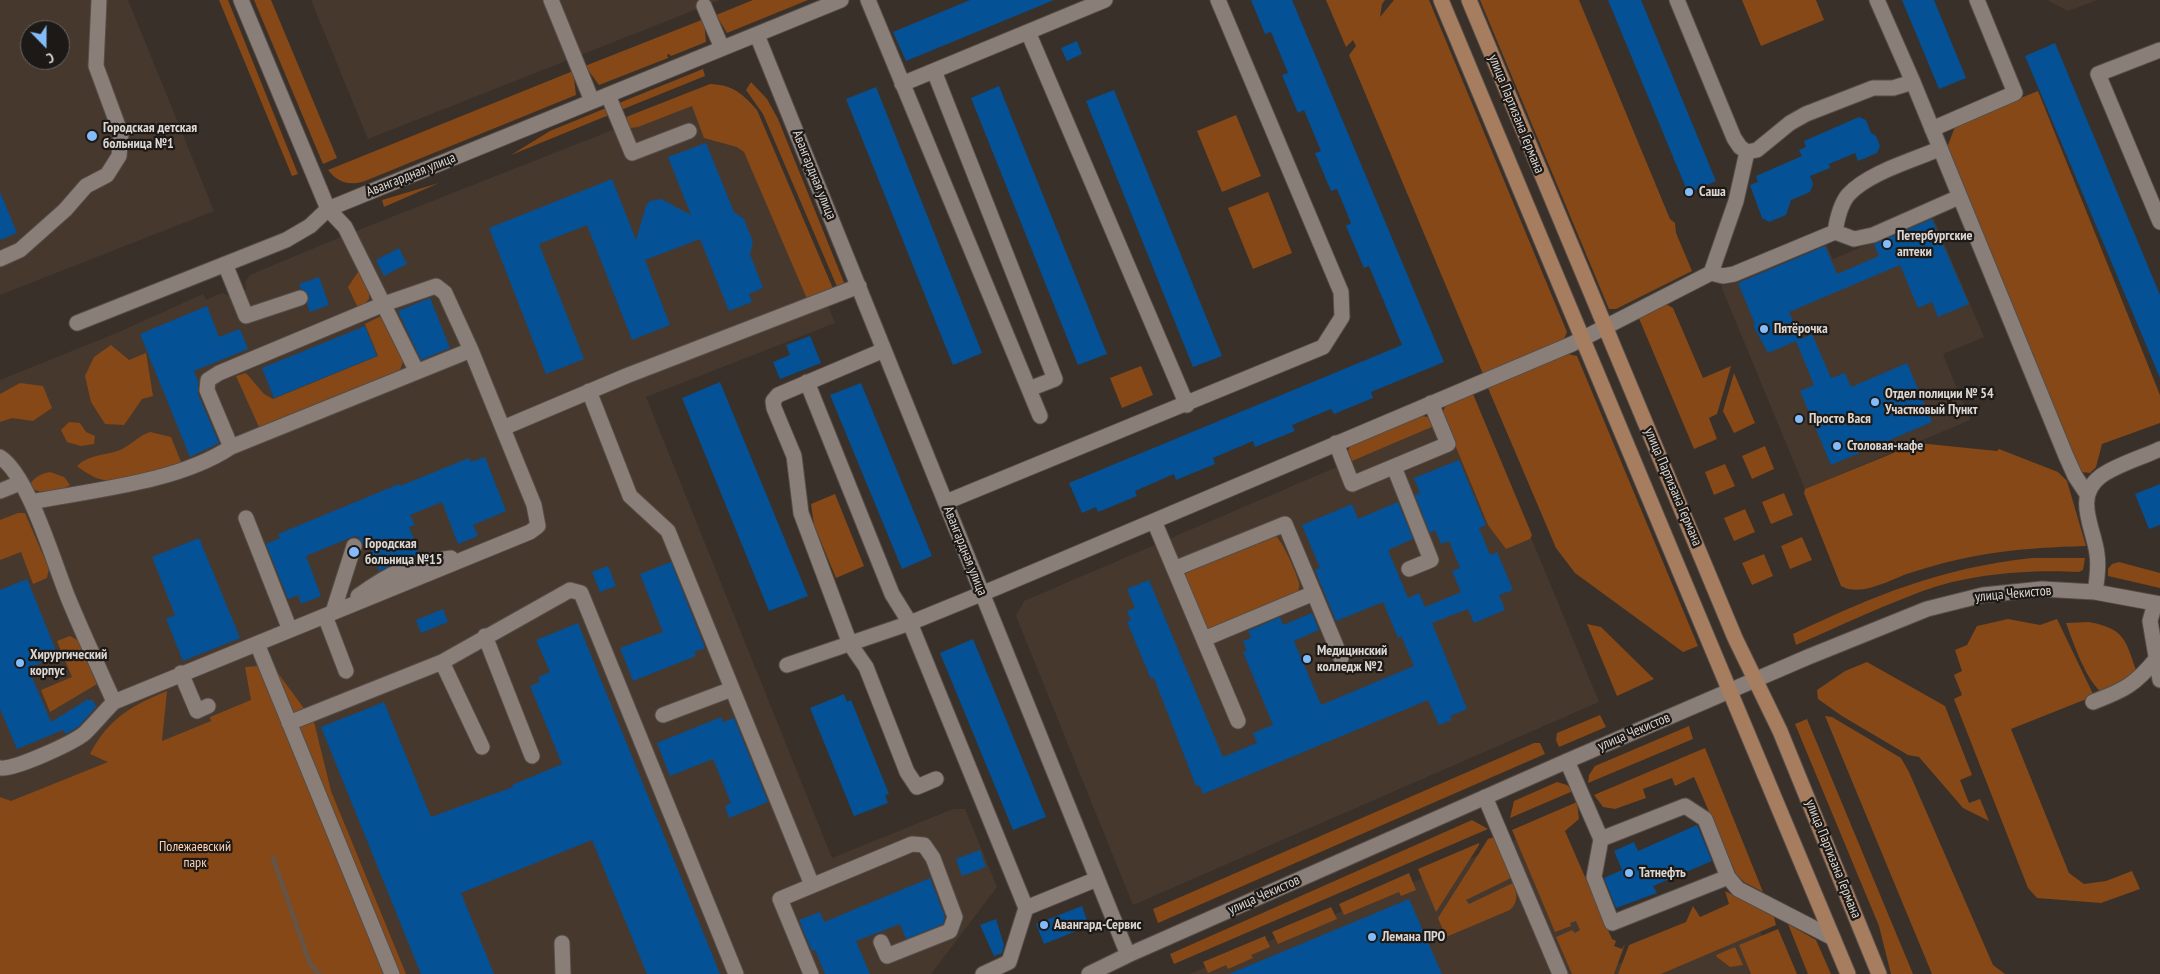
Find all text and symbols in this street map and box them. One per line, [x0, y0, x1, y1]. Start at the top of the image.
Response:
north arrow [20, 20, 70, 70]
text: С [44, 48, 57, 68]
street label: улица Партизана Германа [1485, 52, 1547, 176]
place label: Городская детская больница №1 [103, 120, 197, 152]
street label: Авангардная улица [788, 128, 840, 222]
marker: Городская детская больница №1 [85, 129, 99, 143]
street label: Авангардная улица [364, 149, 458, 201]
place label: Саша [1699, 184, 1726, 200]
marker: Саша [1683, 186, 1695, 198]
place label: Петербургские аптеки [1897, 228, 1972, 260]
marker: Петербургские аптеки [1881, 238, 1893, 250]
place label: Пятёрочка [1774, 321, 1828, 337]
marker: Пятёрочка [1758, 323, 1770, 335]
place label: Отдел полиции № 54 Участковый Пункт [1885, 386, 1994, 418]
marker: Отдел полиции № 54 Участковый Пункт [1869, 396, 1881, 408]
place label: Просто Вася [1809, 411, 1871, 427]
marker: Просто Вася [1793, 413, 1805, 425]
street label: улица Партизана Германа [1641, 425, 1705, 549]
place label: Столовая-кафе [1847, 438, 1923, 454]
marker: Столовая-кафе [1831, 440, 1843, 452]
street label: Авангардная улица [939, 504, 991, 598]
place label: Городская больница №15 [365, 536, 442, 568]
marker: Городская больница №15 [347, 545, 361, 559]
street label: улица Чекистов [1974, 582, 2052, 606]
place label: Медицинский колледж №2 [1317, 643, 1387, 676]
place label: Хирургический корпус [30, 647, 107, 680]
marker: Медицинский колледж №2 [1301, 653, 1313, 665]
marker: Хирургический корпус [14, 657, 26, 669]
street label: улица Чекистов [1595, 709, 1673, 755]
street label: улица Партизана Германа [1802, 797, 1864, 921]
park label: Полежаевский парк [159, 839, 231, 872]
place label: Татнефть [1639, 865, 1686, 881]
marker: Татнефть [1623, 867, 1635, 879]
street label: улица Чекистов [1226, 872, 1302, 918]
place label: Авангард-Сервис [1054, 917, 1141, 933]
marker: Авангард-Сервис [1038, 919, 1050, 931]
place label: Лемана ПРО [1382, 929, 1445, 945]
marker: Лемана ПРО [1366, 931, 1378, 943]

